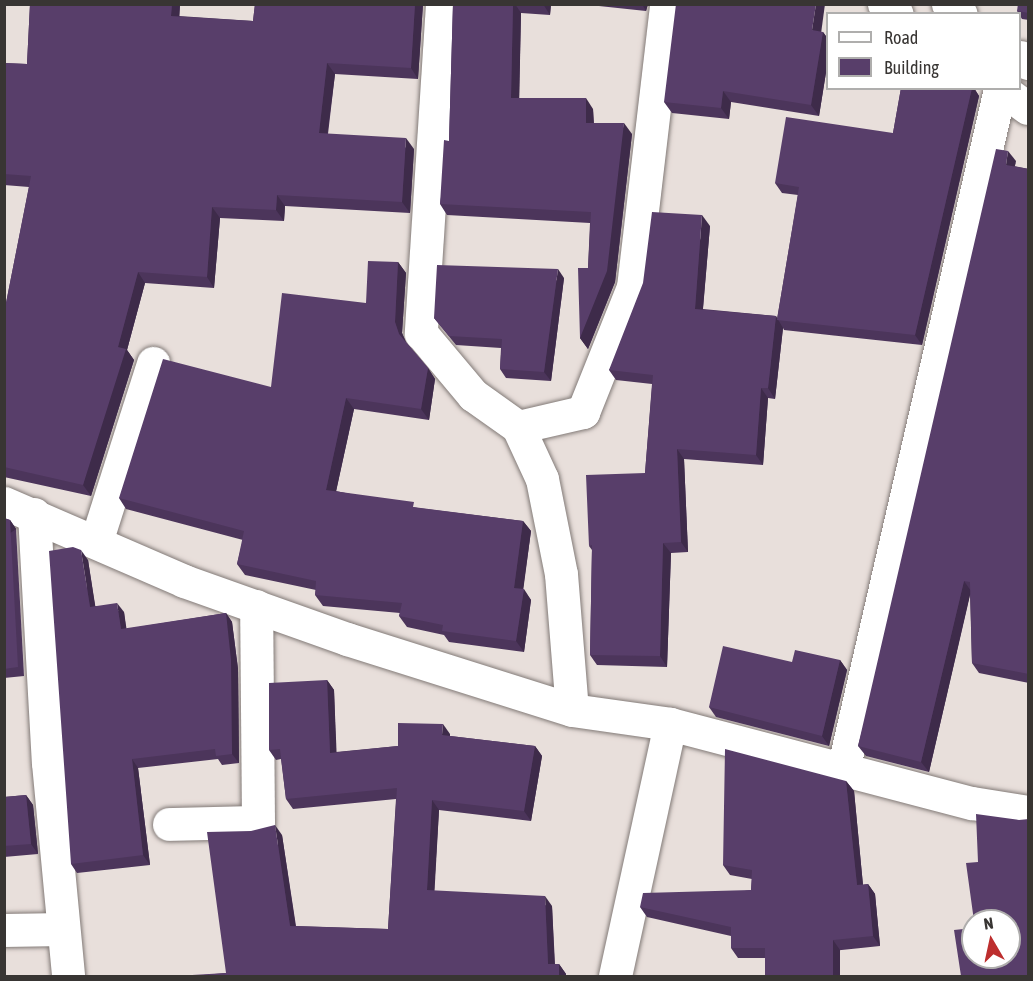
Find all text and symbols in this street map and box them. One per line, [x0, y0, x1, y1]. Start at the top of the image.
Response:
legend [826, 12, 1021, 90]
text: Road [884, 27, 918, 48]
text: Building [884, 57, 939, 78]
north arrow [961, 909, 1021, 969]
text: N [982, 914, 995, 933]

